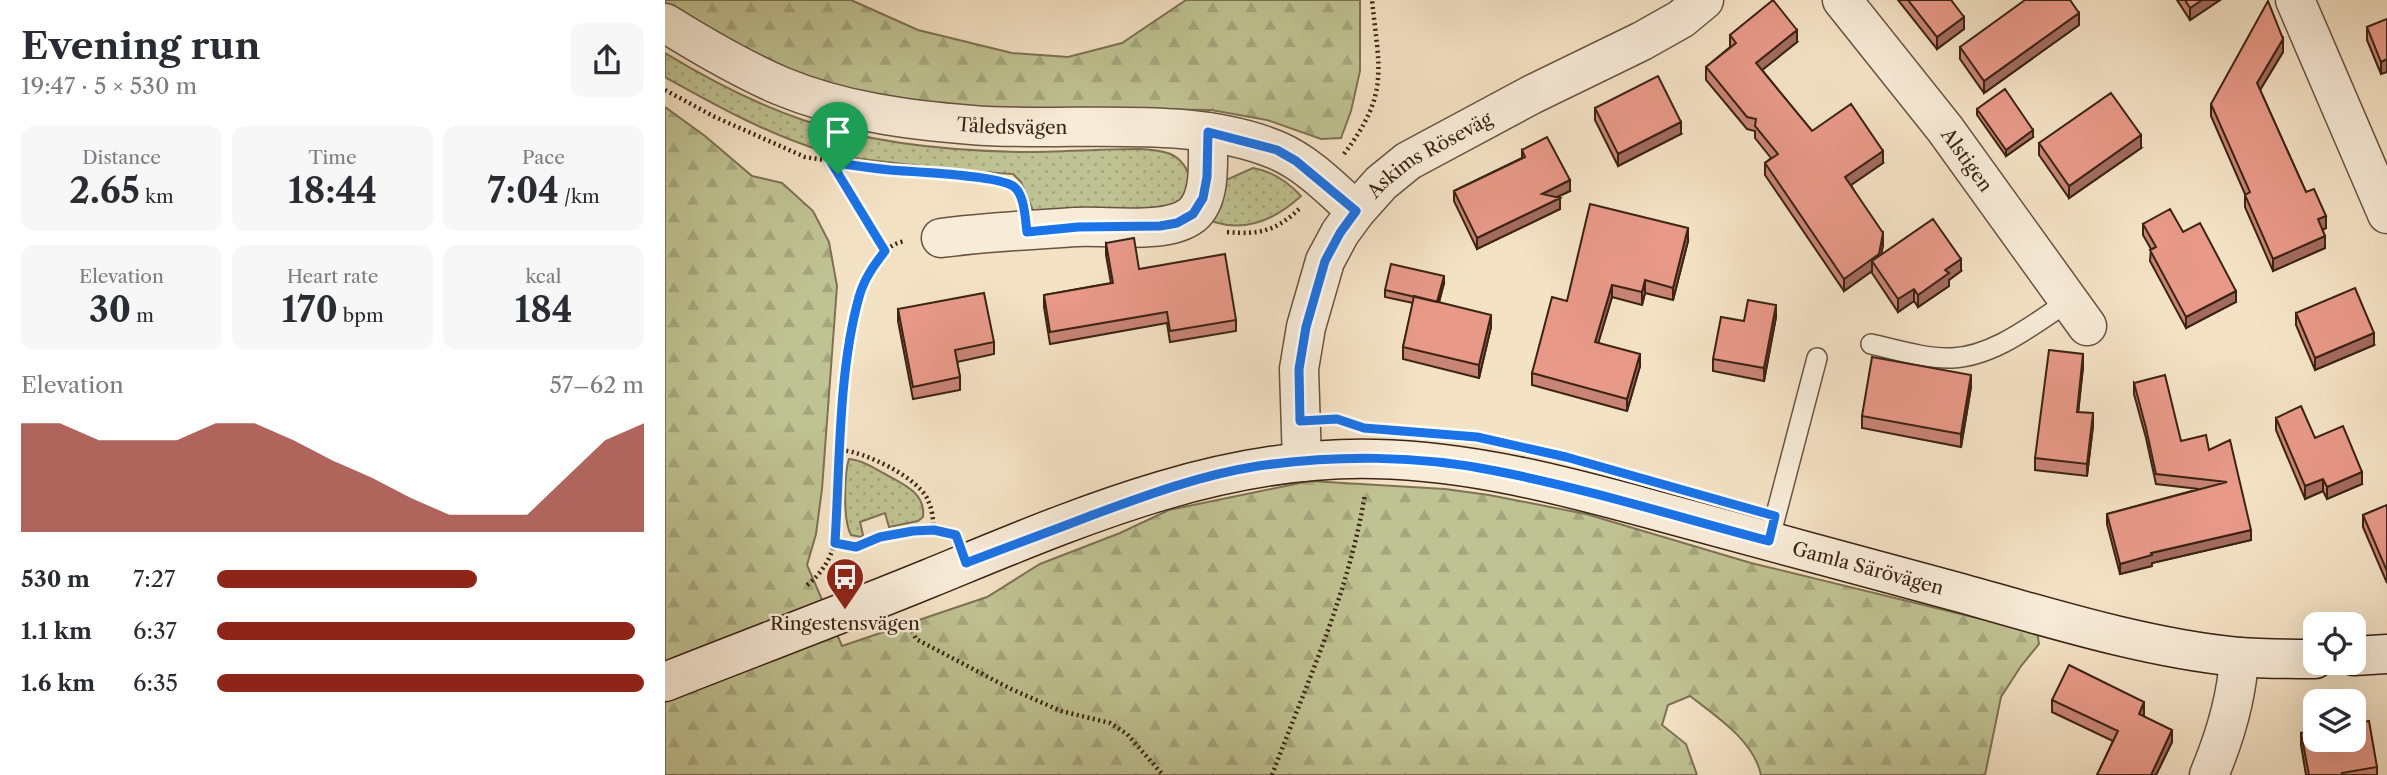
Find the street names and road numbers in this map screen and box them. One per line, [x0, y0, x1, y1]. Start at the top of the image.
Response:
street label: Askims Röseväg [1361, 106, 1497, 203]
street label: Tåledsvägen [956, 112, 1068, 139]
street label: Alstigen [1936, 123, 1998, 196]
street label: Gamla Särövägen [1790, 536, 1947, 599]

